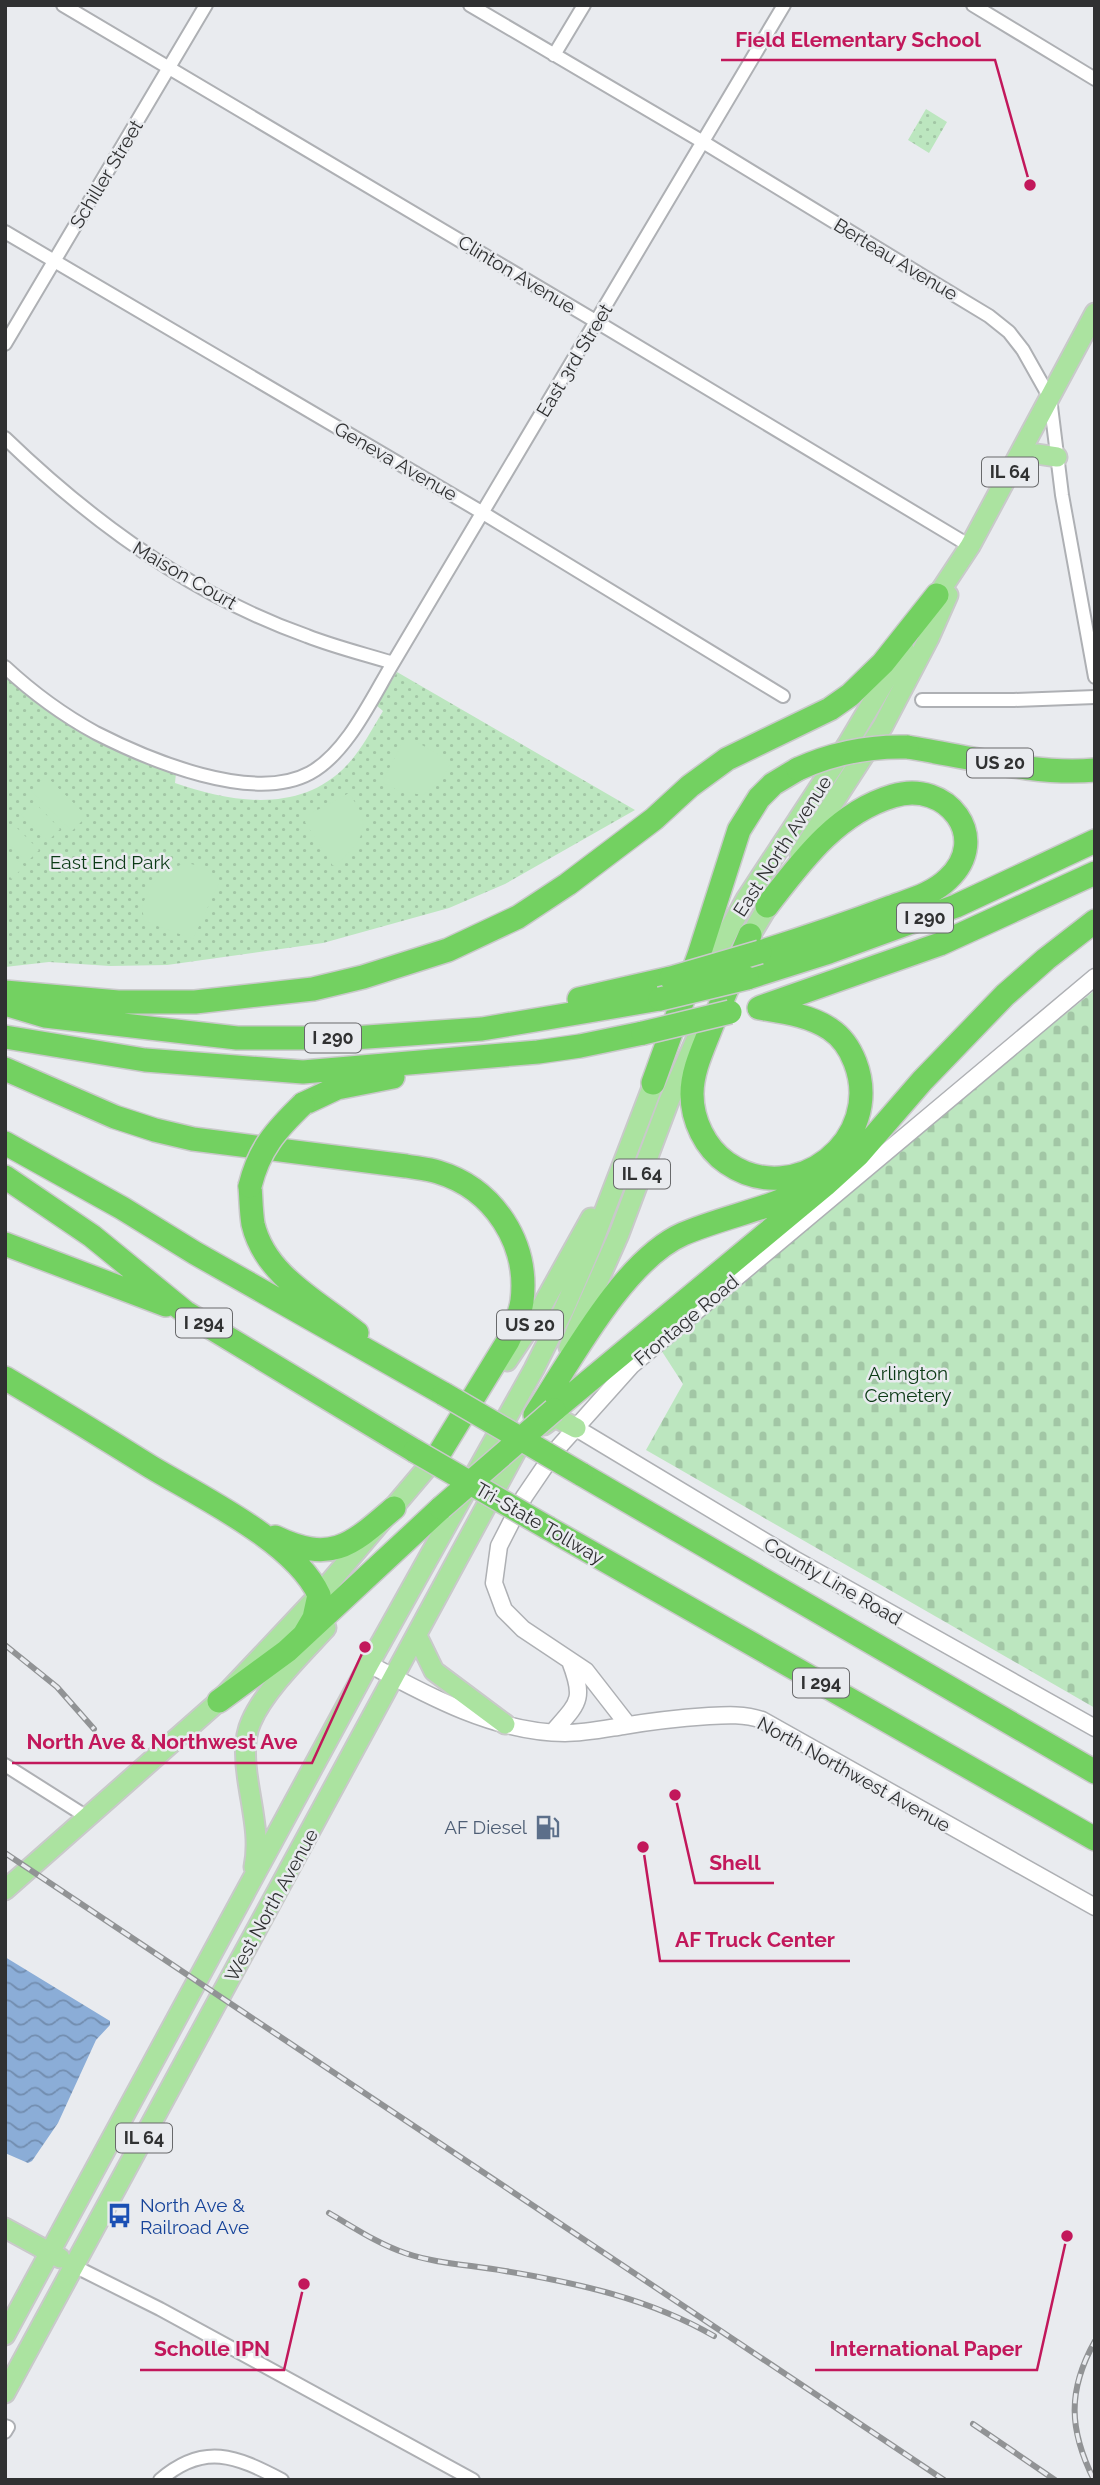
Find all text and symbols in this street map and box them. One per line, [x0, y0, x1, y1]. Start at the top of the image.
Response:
callout: Field Elementary School [721, 18, 995, 60]
text: Field Elementary School [735, 27, 981, 52]
street label: Schiller Street [65, 115, 147, 232]
street label: Berteau Avenue [830, 213, 962, 305]
street label: Clinton Avenue [454, 230, 580, 318]
street label: East 3rd Street [532, 299, 617, 421]
street label: Geneva Avenue [331, 417, 461, 505]
road number: IL 64 [982, 458, 1038, 486]
street label: Maison Court [129, 536, 241, 614]
road number: US 20 [967, 748, 1033, 778]
street label: East North Avenue [728, 772, 836, 920]
park label: East End Park [50, 851, 170, 873]
road number: I 290 [897, 903, 953, 932]
road number: I 290 [305, 1023, 361, 1052]
road number: IL 64 [614, 1160, 670, 1189]
street label: Frontage Road [629, 1270, 743, 1370]
road number: I 294 [176, 1308, 232, 1338]
road number: US 20 [497, 1310, 563, 1340]
park label: Arlington Cemetery [864, 1362, 952, 1406]
street label: Tri-State Tollway [472, 1477, 608, 1569]
street label: County Line Road [760, 1533, 906, 1629]
road number: I 294 [793, 1668, 849, 1698]
street label: North Northwest Avenue [754, 1712, 954, 1836]
callout: North Ave & Northwest Ave [12, 1721, 312, 1763]
text: North Ave & Northwest Ave [26, 1729, 298, 1754]
fuel station icon: AF Diesel [533, 1813, 561, 1841]
place label: AF Diesel [444, 1816, 528, 1838]
street label: West North Avenue [220, 1825, 322, 1985]
callout: Shell [695, 1841, 774, 1883]
text: Shell [709, 1850, 761, 1875]
callout: AF Truck Center [660, 1919, 850, 1961]
text: AF Truck Center [675, 1927, 835, 1952]
road number: IL 64 [116, 2124, 172, 2152]
place label: North Ave & Railroad Ave [140, 2194, 249, 2238]
bus stop icon: North Ave & Railroad Ave [106, 2202, 134, 2230]
callout: Scholle IPN [140, 2328, 284, 2370]
callout: International Paper [815, 2328, 1037, 2370]
text: Scholle IPN [154, 2336, 270, 2361]
text: International Paper [830, 2336, 1022, 2361]

